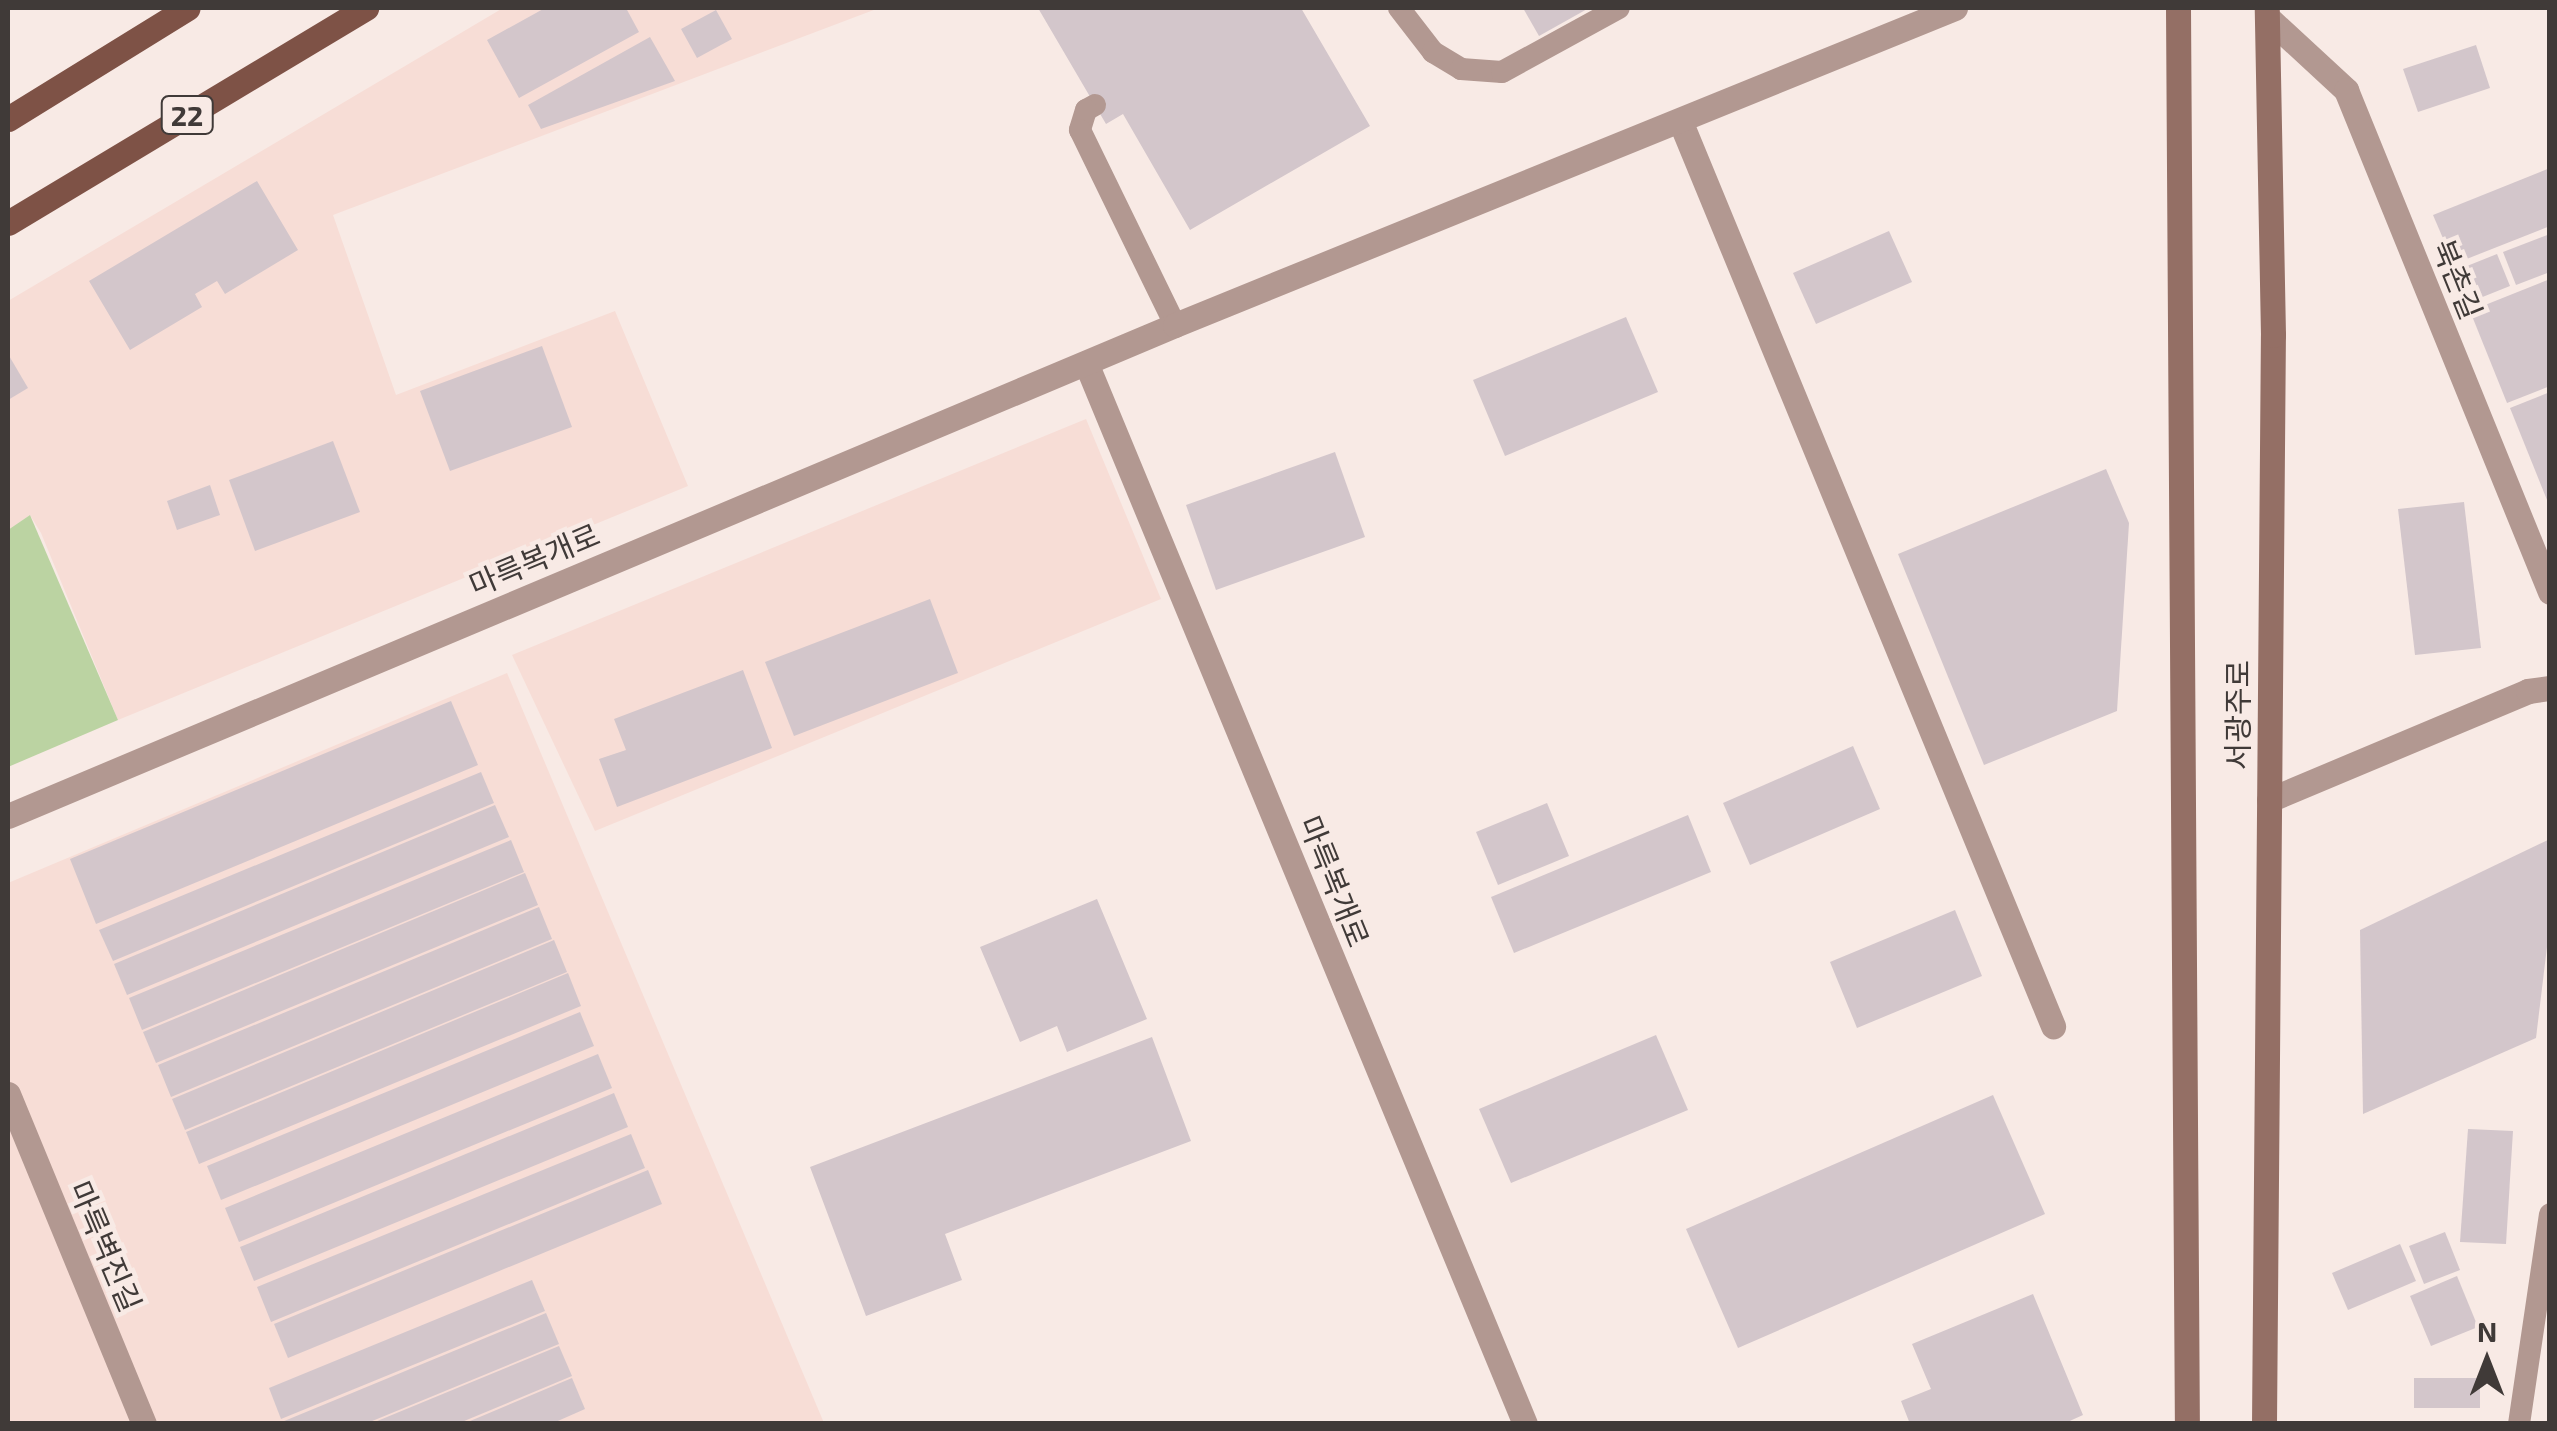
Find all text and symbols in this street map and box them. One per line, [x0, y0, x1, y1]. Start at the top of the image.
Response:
road number: 22 [160, 92, 214, 138]
street label: 북촌길 [2426, 234, 2490, 324]
street label: 마륵복개로 [463, 515, 605, 603]
street label: 서광주로 [2219, 660, 2255, 770]
street label: 마륵복개로 [1292, 810, 1378, 952]
street label: 마륵벽진길 [62, 1175, 150, 1317]
north arrow [2437, 1311, 2537, 1411]
text: N [2477, 1314, 2497, 1348]

